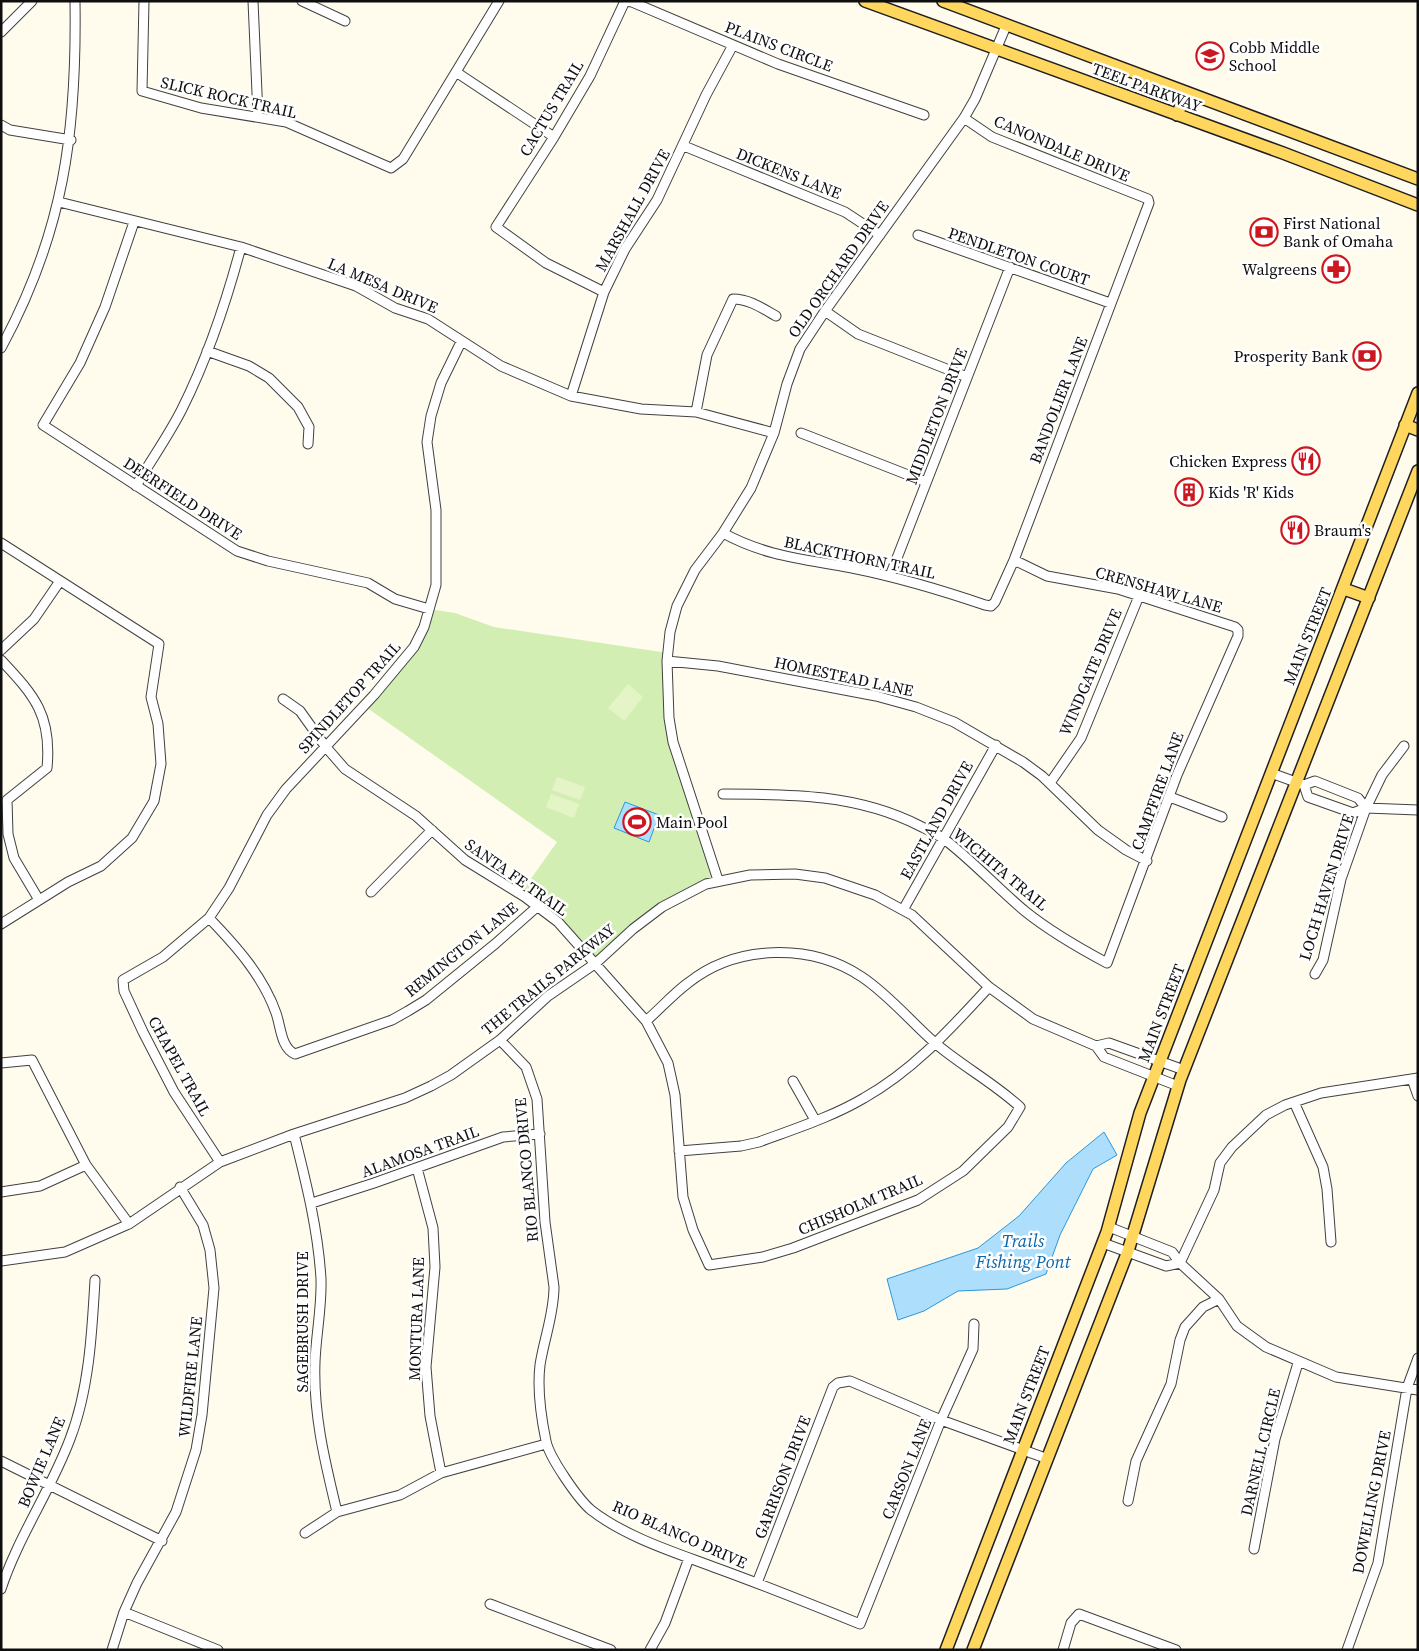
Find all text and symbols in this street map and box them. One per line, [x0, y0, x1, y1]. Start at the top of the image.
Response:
street label: PLAINS CIRCLE [722, 15, 836, 77]
place label: Cobb Middle School [1229, 36, 1320, 76]
school or university icon: Cobb Middle School [1195, 41, 1225, 71]
street label: CACTUS TRAIL [514, 56, 588, 160]
street label: TEEL PARKWAY [1089, 57, 1205, 117]
street label: SLICK ROCK TRAIL [159, 71, 299, 123]
street label: CANONDALE DRIVE [991, 109, 1134, 187]
street label: DICKENS LANE [733, 142, 845, 204]
street label: MARSHALL DRIVE [589, 145, 675, 275]
street label: OLD ORCHARD DRIVE [782, 196, 894, 342]
place label: First National Bank of Omaha [1283, 212, 1394, 252]
bank icon: First National Bank of Omaha [1249, 217, 1279, 247]
street label: PENDLETON COURT [945, 221, 1093, 291]
street label: LA MESA DRIVE [324, 252, 442, 318]
pharmacy icon: Walgreens [1321, 254, 1351, 284]
place label: Walgreens [1242, 258, 1317, 280]
street label: BANDOLIER LANE [1024, 333, 1092, 467]
bank icon: Prosperity Bank [1352, 341, 1382, 371]
street label: MIDDLETON DRIVE [900, 344, 972, 487]
place label: Prosperity Bank [1234, 345, 1348, 367]
restaurant icon: Chicken Express [1291, 446, 1321, 476]
place label: Chicken Express [1169, 450, 1287, 472]
street label: DEERFIELD DRIVE [119, 451, 247, 545]
building icon: Kids 'R' Kids [1174, 477, 1204, 507]
place label: Kids 'R' Kids [1208, 481, 1294, 503]
restaurant icon: Braum's [1280, 515, 1310, 545]
place label: Braum's [1314, 519, 1371, 541]
street label: BLACKTHORN TRAIL [782, 530, 938, 584]
street label: CRENSHAW LANE [1093, 560, 1225, 618]
street label: MAIN STREET [1277, 584, 1337, 688]
street label: WINDGATE DRIVE [1053, 605, 1127, 739]
street label: SPINDLETOP TRAIL [293, 636, 405, 758]
street label: HOMESTEAD LANE [773, 651, 916, 702]
street label: CAMPFIRE LANE [1125, 728, 1189, 853]
street label: EASTLAND DRIVE [894, 756, 978, 883]
sports icon: Main Pool [622, 807, 652, 837]
place label: Main Pool [656, 811, 728, 833]
street label: LOCH HAVEN DRIVE [1293, 811, 1359, 963]
street label: WICHITA TRAIL [949, 823, 1053, 915]
street label: SANTA FE TRAIL [461, 833, 573, 921]
street label: REMINGTON LANE [400, 896, 523, 1002]
street label: THE TRAILS PARKWAY [477, 918, 619, 1040]
street label: MAIN STREET [1132, 960, 1190, 1065]
street label: CHAPEL TRAIL [143, 1012, 217, 1120]
street label: RIO BLANCO DRIVE [509, 1097, 543, 1243]
street label: ALAMOSA TRAIL [358, 1119, 482, 1183]
street label: CHISHOLM TRAIL [794, 1168, 926, 1240]
water label: Trails Fishing Pont [975, 1228, 1072, 1274]
street label: SAGEBRUSH DRIVE [291, 1251, 313, 1393]
street label: MONTURA LANE [403, 1256, 429, 1381]
street label: WILDFIRE LANE [173, 1315, 207, 1439]
street label: MAIN STREET [997, 1342, 1055, 1447]
street label: DARNELL CIRCLE [1235, 1386, 1285, 1518]
street label: GARRISON DRIVE [748, 1412, 816, 1542]
street label: BOWIE LANE [12, 1413, 70, 1511]
street label: CARSON LANE [876, 1415, 936, 1523]
street label: DOWELLING DRIVE [1346, 1428, 1396, 1576]
street label: RIO BLANCO DRIVE [609, 1494, 751, 1574]

